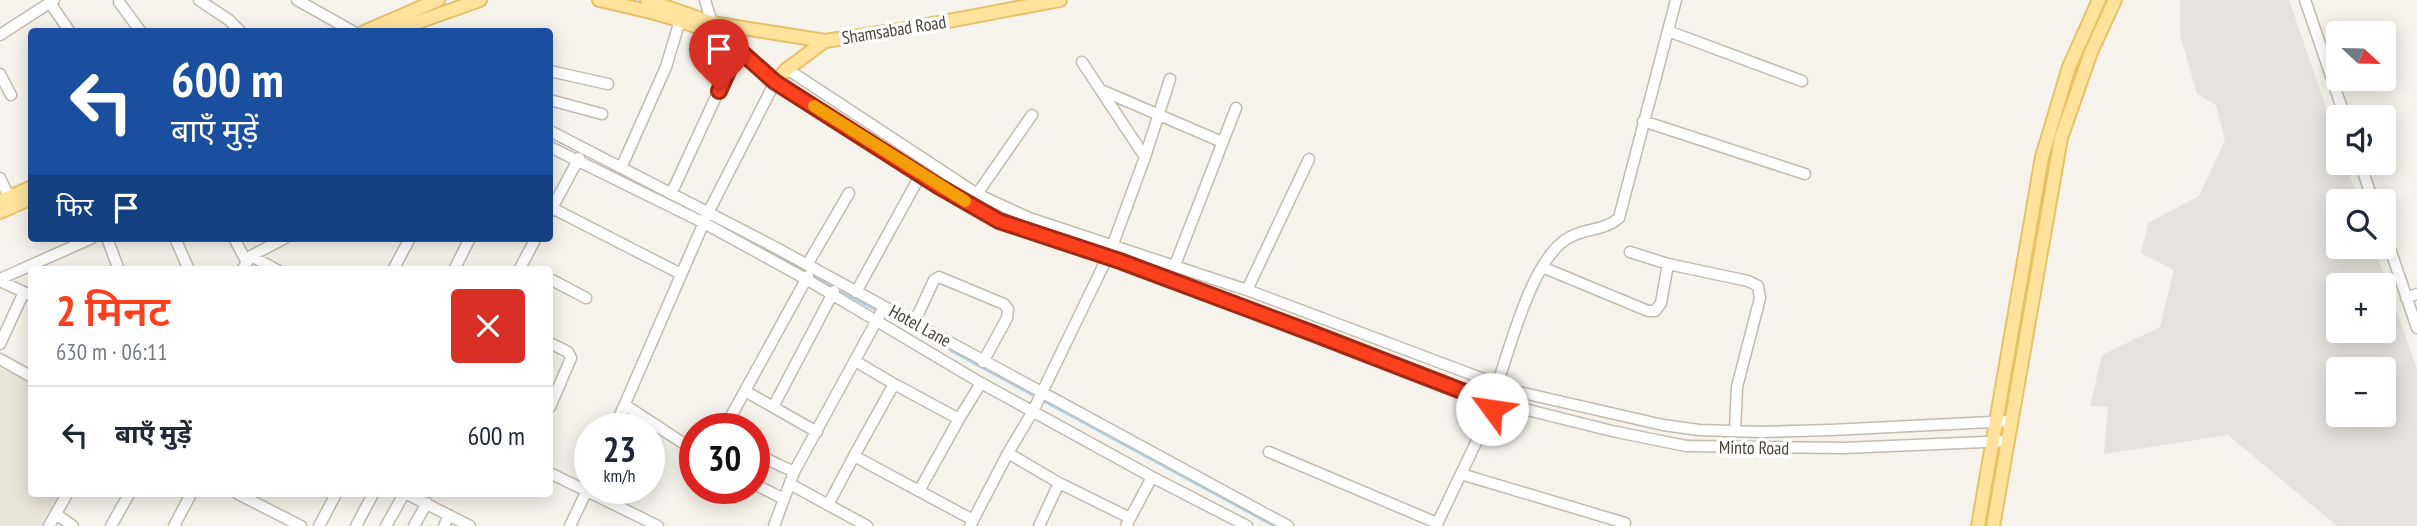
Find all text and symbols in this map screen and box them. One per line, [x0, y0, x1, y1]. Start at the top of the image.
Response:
street label: Shamsabad Road [840, 10, 948, 49]
pin [689, 19, 749, 91]
north arrow [2326, 21, 2396, 91]
map controls [2326, 21, 2396, 427]
icon: arrive [700, 30, 738, 68]
text: 600 m [171, 47, 284, 111]
icon: left [56, 56, 147, 147]
button: sound [2326, 105, 2396, 175]
text: बाएँ मुड़ें [171, 109, 258, 151]
icon: arrive [107, 189, 145, 227]
button: search [2326, 189, 2396, 259]
text: फिर [56, 190, 93, 223]
button: + [2326, 273, 2396, 343]
text: 2 मिनट [56, 283, 170, 338]
button: close [451, 289, 525, 363]
street label: Hotel Lane [885, 299, 955, 352]
text: 630 m · 06:11 [56, 337, 168, 366]
button: − [2326, 357, 2396, 427]
position arrow [1455, 372, 1529, 446]
speed limit sign: 30 [679, 413, 770, 504]
icon: left [56, 416, 94, 454]
text: बाएँ मुड़ें [115, 417, 192, 450]
text: 600 m [467, 419, 525, 452]
text: 23 [603, 426, 636, 472]
street label: Minto Road [1719, 435, 1789, 460]
text: km/h [604, 464, 635, 487]

